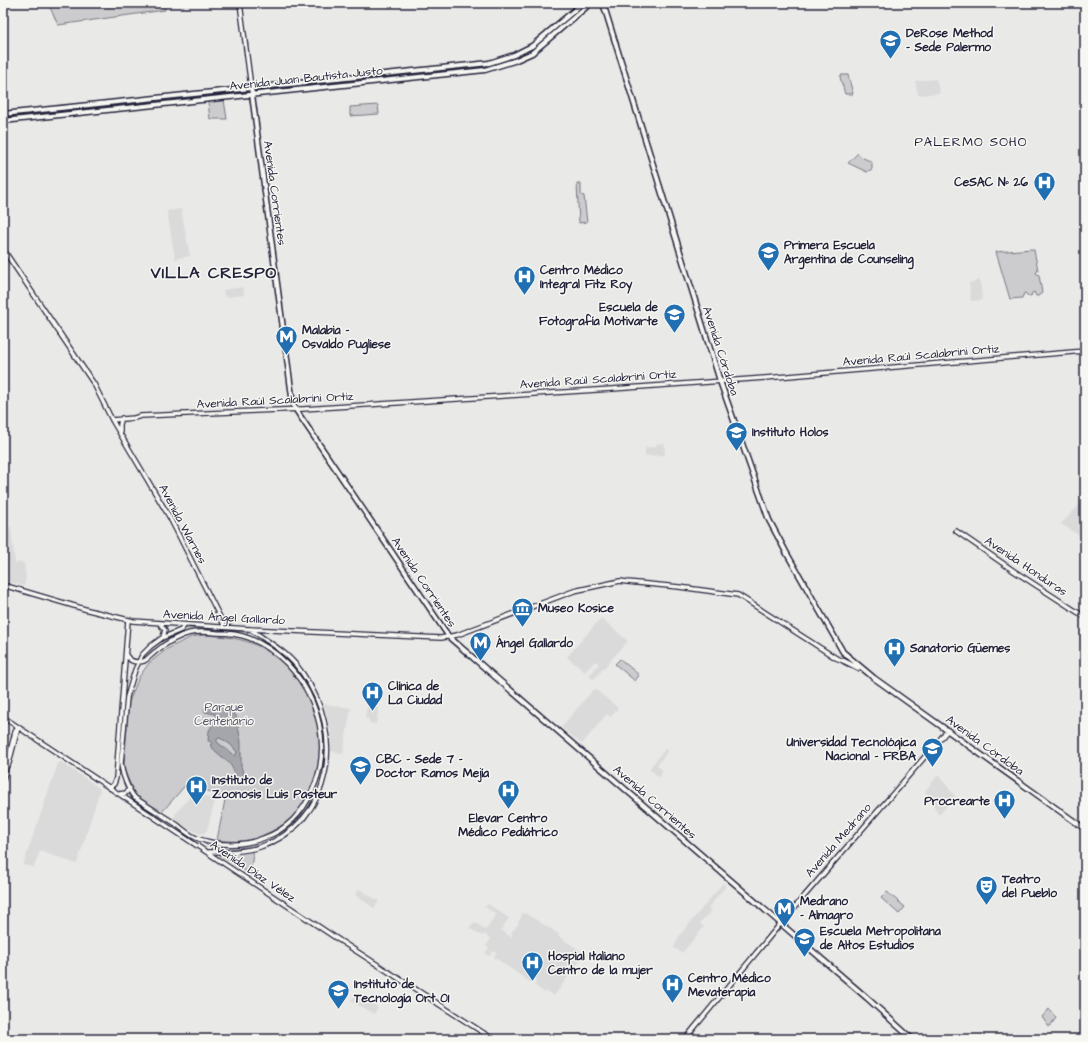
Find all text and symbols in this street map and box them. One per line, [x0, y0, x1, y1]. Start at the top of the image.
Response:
place label: DeRose Method - Sede Palermo [906, 25, 994, 56]
school or university icon: DeRose Method - Sede Palermo [877, 27, 903, 60]
street label: Avenida Juan Bautista Justo [229, 62, 384, 95]
district label: PALERMO SOHO [915, 133, 1027, 151]
street label: Avenida Corrientes [259, 140, 290, 246]
hospital icon: CeSAC Nº 26 [1031, 169, 1057, 202]
place label: CeSAC Nº 26 [954, 174, 1028, 191]
place label: Primera Escuela Argentina de Counseling [784, 237, 915, 270]
school or university icon: Primera Escuela Argentina de Counseling [756, 239, 782, 272]
district label: VILLA CRESPO [150, 262, 277, 284]
place label: Centro Médico Integral Fitz Roy [540, 262, 633, 295]
hospital icon: Centro Médico Integral Fitz Roy [511, 264, 537, 297]
place label: Escuela de Fotografía Motivarte [539, 299, 659, 332]
school or university icon: Escuela de Fotografía Motivarte [661, 301, 687, 334]
street label: Avenida Córdoba [698, 304, 743, 398]
place label: Malabia - Osvaldo Pugliese [302, 322, 391, 355]
metro station icon: Malabia - Osvaldo Pugliese [274, 324, 300, 357]
street label: Avenida Raúl Scalabrini Ortiz [842, 340, 1000, 371]
street label: Avenida Raúl Scalabrini Ortiz [519, 366, 677, 393]
street label: Avenida Raúl Scalabrini Ortiz [196, 388, 354, 413]
school or university icon: Instituto Holos [724, 419, 750, 452]
place label: Instituto Holos [752, 424, 829, 441]
street label: Avenida Warnes [154, 481, 211, 567]
street label: Avenida Honduras [981, 532, 1070, 600]
street label: Avenida Corrientes [387, 534, 460, 631]
museum icon: Museo Kosice [509, 595, 535, 628]
place label: Museo Kosice [538, 600, 615, 617]
street label: Avenida Ángel Gallardo [162, 606, 286, 630]
metro station icon: Ángel Gallardo [467, 630, 493, 663]
place label: Ángel Gallardo [496, 635, 573, 654]
hospital icon: Sanatorio Güemes [882, 635, 908, 668]
place label: Sanatorio Güemes [909, 640, 1010, 657]
place label: Clínica de La Ciudad [388, 678, 443, 709]
hospital icon: Clínica de La Ciudad [359, 680, 385, 713]
park label: Parque Centenario [194, 699, 254, 730]
street label: Avenida Córdoba [942, 711, 1027, 780]
place label: Universidad Tecnológica Nacional - FRBA [785, 734, 917, 765]
school or university icon: Universidad Tecnológica Nacional - FRBA [919, 736, 945, 769]
place label: CBC - Sede 7 - Doctor Ramos Mejía [376, 751, 490, 783]
school or university icon: CBC - Sede 7 - Doctor Ramos Mejía [347, 753, 373, 786]
street label: Avenida Corrientes [609, 761, 700, 843]
place label: Instituto de Zoonosis Luis Pasteur [212, 772, 338, 803]
hospital icon: Instituto de Zoonosis Luis Pasteur [184, 774, 210, 807]
hospital icon: Elevar Centro Médico Pediátrico [495, 778, 521, 811]
hospital icon: Procrearte [992, 788, 1018, 821]
place label: Procrearte [924, 793, 990, 810]
street label: Avenida Medrano [801, 799, 876, 881]
place label: Elevar Centro Médico Pediátrico [458, 810, 558, 841]
street label: Avenida Díaz Vélez [206, 836, 299, 906]
place label: Teatro del Pueblo [1001, 871, 1057, 902]
theatre icon: Teatro del Pueblo [973, 873, 999, 906]
place label: Medrano - Almagro [800, 893, 853, 926]
metro station icon: Medrano - Almagro [771, 895, 797, 928]
place label: Escuela Metropolitana de Altos Estudios [819, 923, 942, 954]
school or university icon: Escuela Metropolitana de Altos Estudios [792, 925, 818, 958]
place label: Hospial Italiano Centro de la mujer [548, 948, 653, 980]
hospital icon: Hospial Italiano Centro de la mujer [520, 950, 546, 983]
place label: Centro Médico Mevaterapia [688, 970, 771, 1002]
hospital icon: Centro Médico Mevaterapia [659, 972, 685, 1005]
place label: Instituto de Tecnología Ort 01 [353, 976, 450, 1009]
school or university icon: Instituto de Tecnología Ort 01 [325, 978, 351, 1011]

